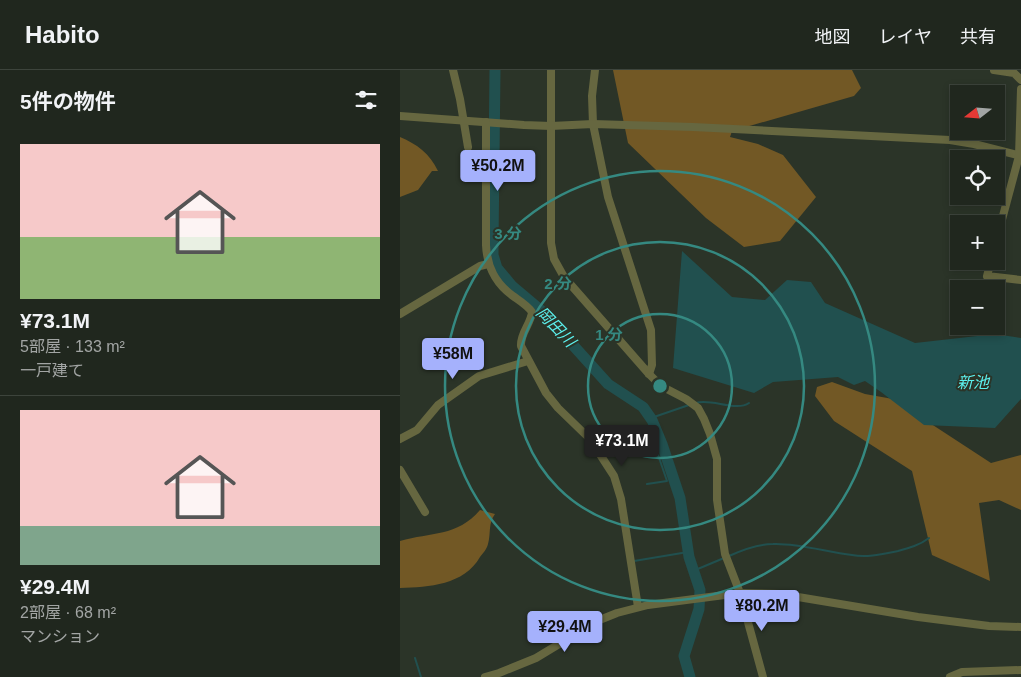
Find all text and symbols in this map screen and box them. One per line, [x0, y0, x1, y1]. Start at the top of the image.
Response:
text: Habito [25, 21, 100, 48]
text: 地図 [815, 27, 851, 47]
text: レイヤ [879, 27, 932, 47]
text: 共有 [960, 27, 996, 47]
north arrow [950, 85, 1005, 140]
map controls [950, 85, 1005, 335]
icon: filters [352, 86, 380, 114]
text: 5件の物件 [20, 90, 116, 113]
pin: ¥50.2M [457, 150, 539, 192]
button: locate [950, 150, 1005, 205]
text: ¥50.2M [471, 157, 525, 174]
icon: home [155, 177, 245, 267]
button: + [950, 215, 1005, 270]
text: 3 分 [494, 225, 522, 242]
text: 2 分 [544, 275, 572, 292]
button: − [950, 280, 1005, 335]
water label: 岡田川 [533, 304, 580, 352]
text: ¥73.1M [20, 309, 90, 332]
text: 1 分 [595, 326, 623, 343]
text: 5部屋 · 133 m² [20, 338, 125, 355]
pin: ¥58M [423, 338, 483, 380]
text: ¥58M [433, 345, 473, 362]
text: 一戸建て [20, 362, 84, 379]
water label: 新池 [957, 374, 991, 391]
centre of rings [651, 377, 669, 395]
pin: ¥73.1M [581, 424, 663, 467]
text: ¥73.1M [595, 432, 649, 449]
icon: home [155, 442, 245, 532]
text: ¥29.4M [20, 575, 90, 598]
pin: ¥80.2M [721, 590, 803, 632]
text: ¥80.2M [735, 597, 789, 614]
text: 2部屋 · 68 m² [20, 604, 116, 621]
pin: ¥29.4M [524, 610, 606, 653]
text: ¥29.4M [538, 618, 592, 635]
text: マンション [20, 628, 100, 645]

